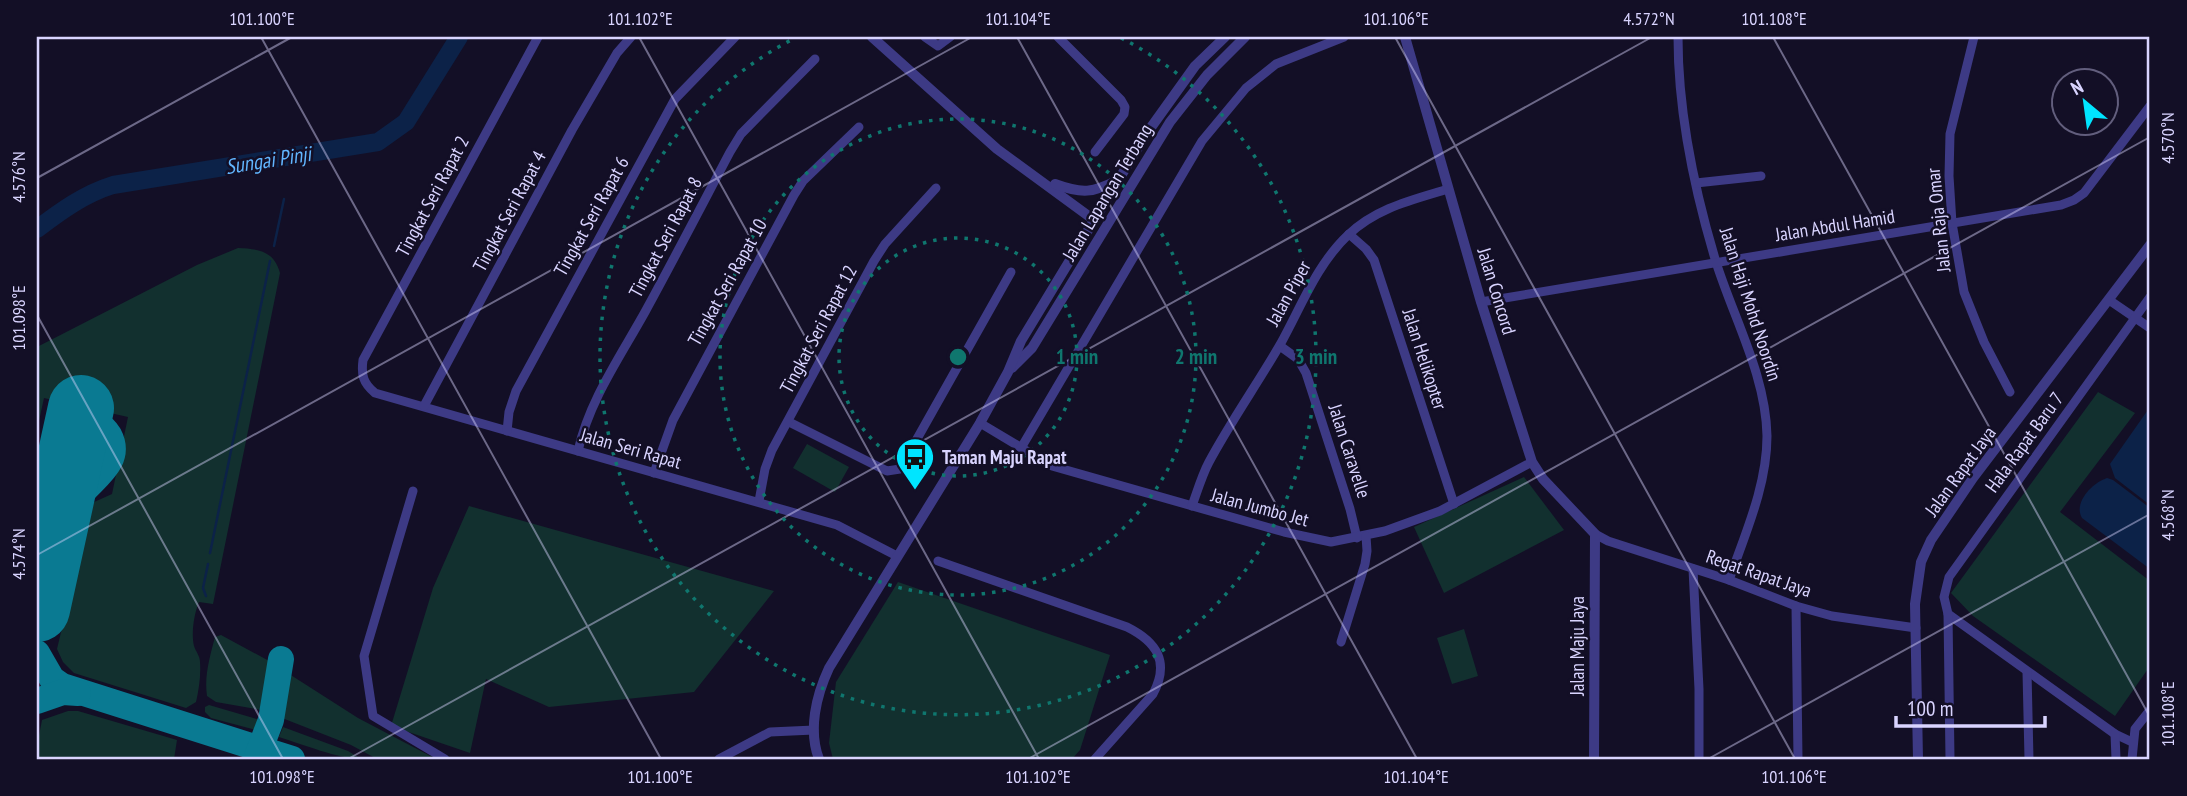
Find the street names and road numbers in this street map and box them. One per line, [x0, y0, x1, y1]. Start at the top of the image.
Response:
street label: Jalan Lapangan Terbang [1056, 119, 1157, 266]
street label: Tingkat Seri Rapat 2 [390, 132, 474, 260]
street label: Tingkat Seri Rapat 4 [467, 146, 551, 275]
street label: Tingkat Seri Rapat 6 [548, 152, 634, 280]
street label: Jalan Raja Omar [1921, 166, 1956, 274]
street label: Tingkat Seri Rapat 8 [623, 173, 707, 301]
street label: Jalan Abdul Hamid [1773, 204, 1897, 246]
street label: Tingkat Seri Rapat 10 [682, 214, 772, 350]
street label: Jalan Haji Mohd Noordin [1715, 223, 1787, 384]
street label: Jalan Concord [1472, 244, 1522, 337]
street label: Jalan Piper [1260, 256, 1316, 331]
street label: Tingkat Seri Rapat 12 [774, 261, 862, 397]
street label: Jalan Helikopter [1397, 304, 1453, 413]
street label: Hala Rapat Baru 7 [1980, 387, 2068, 497]
street label: Jalan Caravelle [1323, 400, 1377, 501]
street label: Jalan Rapat Jaya [1919, 421, 2001, 521]
street label: Jalan Seri Rapat [577, 422, 685, 474]
street label: Jalan Jumbo Jet [1208, 482, 1312, 532]
street label: Regat Rapat Jaya [1703, 544, 1815, 602]
street label: Jalan Maju Jaya [1565, 596, 1589, 697]

